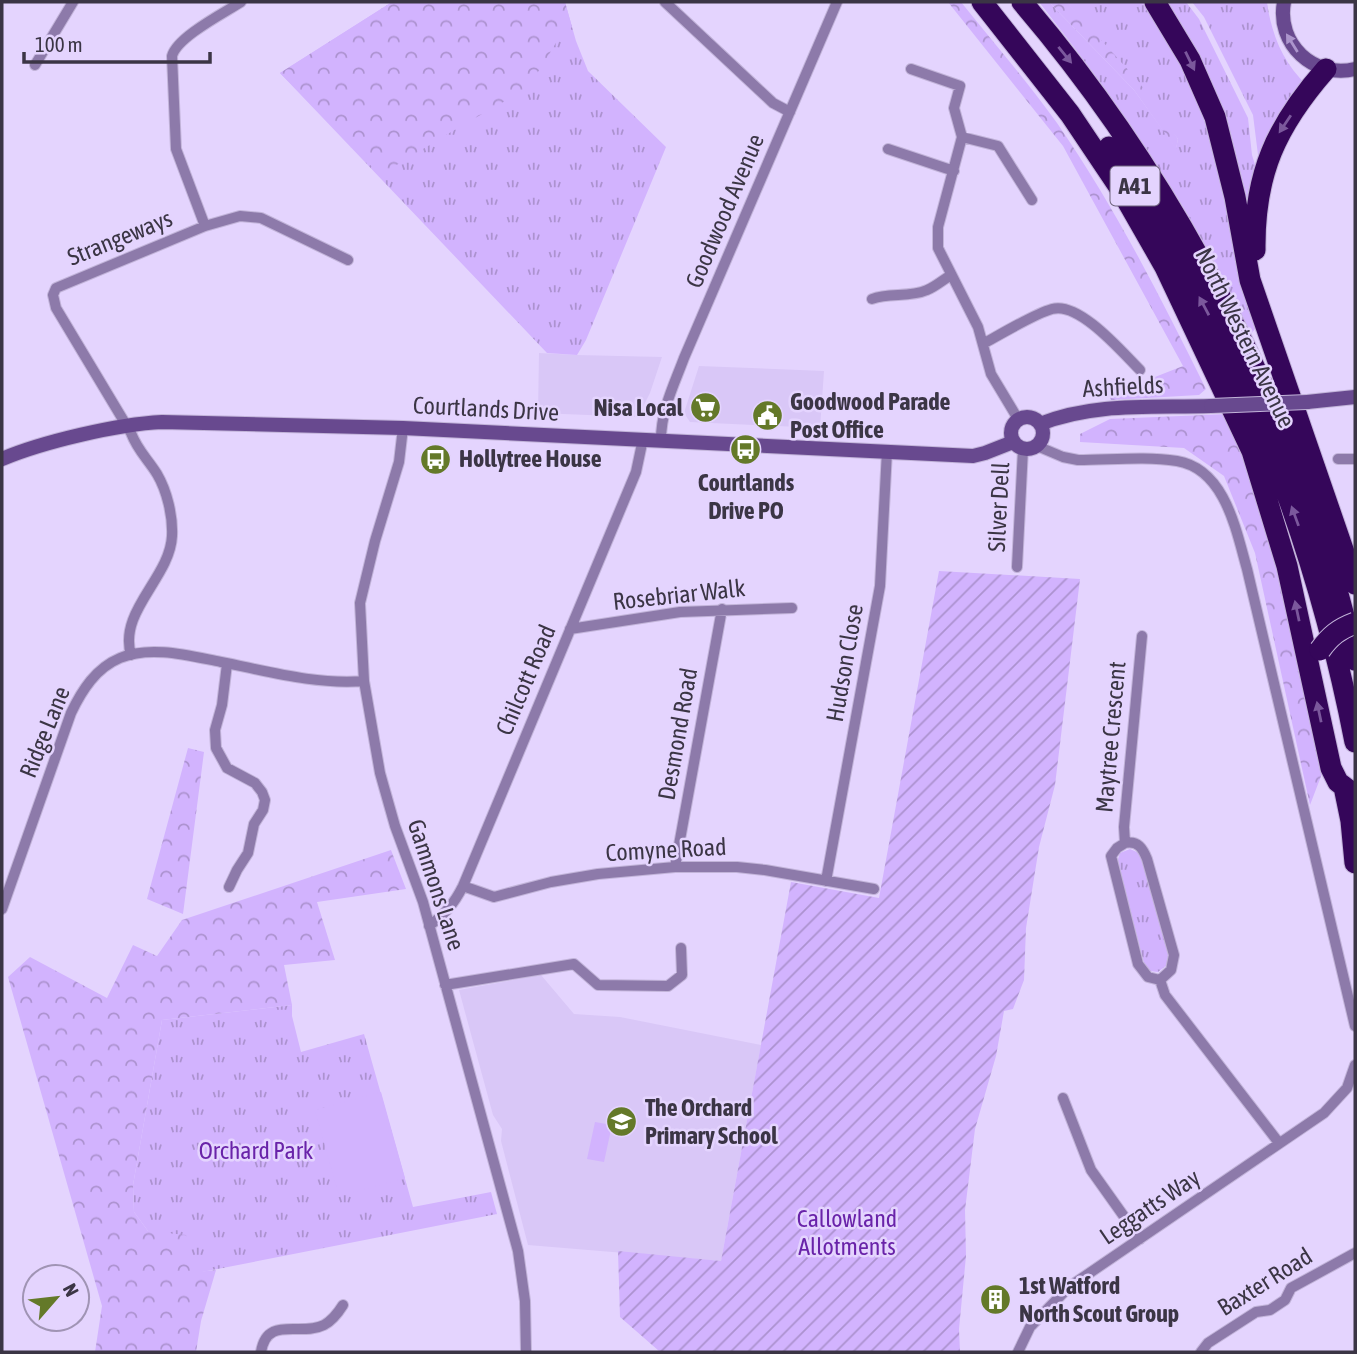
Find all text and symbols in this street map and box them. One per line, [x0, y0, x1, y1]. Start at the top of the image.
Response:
scale bar [24, 21, 210, 65]
text: 100 m [35, 32, 83, 56]
one-way arrow [1286, 34, 1299, 53]
one-way arrow [1058, 45, 1073, 63]
one-way arrow [1184, 51, 1195, 71]
one-way arrow [1278, 115, 1292, 133]
street label: Goodwood Avenue [680, 130, 769, 292]
road number: A41 [1110, 167, 1160, 206]
street label: Strangeways [64, 204, 176, 271]
street label: North Western Avenue [1190, 244, 1301, 432]
one-way arrow [1198, 295, 1210, 315]
street label: Ashfields [1082, 371, 1164, 402]
place label: Goodwood Parade Post Office [790, 388, 951, 443]
street label: Courtlands Drive [412, 391, 560, 426]
supermarket icon: Nisa Local [689, 391, 723, 425]
place label: Nisa Local [593, 394, 684, 421]
public building icon: Goodwood Parade Post Office [750, 399, 784, 433]
bus stop icon: Courtlands Drive PO [729, 432, 763, 466]
bus stop icon: Hollytree House [419, 442, 453, 476]
place label: Hollytree House [459, 445, 602, 472]
street label: Silver Dell [983, 461, 1014, 552]
place label: Courtlands Drive PO [698, 469, 795, 524]
one-way arrow [1289, 505, 1300, 526]
street label: Rosebriar Walk [611, 574, 747, 615]
one-way arrow [1292, 600, 1303, 622]
street label: Hudson Close [821, 602, 868, 724]
street label: Chilcott Road [490, 621, 561, 739]
street label: Maytree Crescent [1090, 660, 1131, 814]
street label: Desmond Road [653, 666, 702, 802]
street label: Ridge Lane [14, 682, 75, 781]
one-way arrow [1313, 701, 1324, 723]
street label: Gammons Lane [403, 816, 470, 954]
street label: Comyne Road [605, 833, 727, 866]
place label: The Orchard Primary School [645, 1094, 778, 1149]
school or university icon: The Orchard Primary School [605, 1105, 639, 1139]
park label: Orchard Park [199, 1137, 314, 1164]
street label: Leggatts Way [1095, 1163, 1205, 1250]
park label: Callowland Allotments [797, 1205, 897, 1260]
street label: Baxter Road [1213, 1242, 1317, 1321]
north arrow [21, 1263, 91, 1333]
place label: 1st Watford North Scout Group [1019, 1272, 1179, 1327]
text: N [59, 1280, 83, 1300]
building icon: 1st Watford North Scout Group [979, 1283, 1013, 1317]

